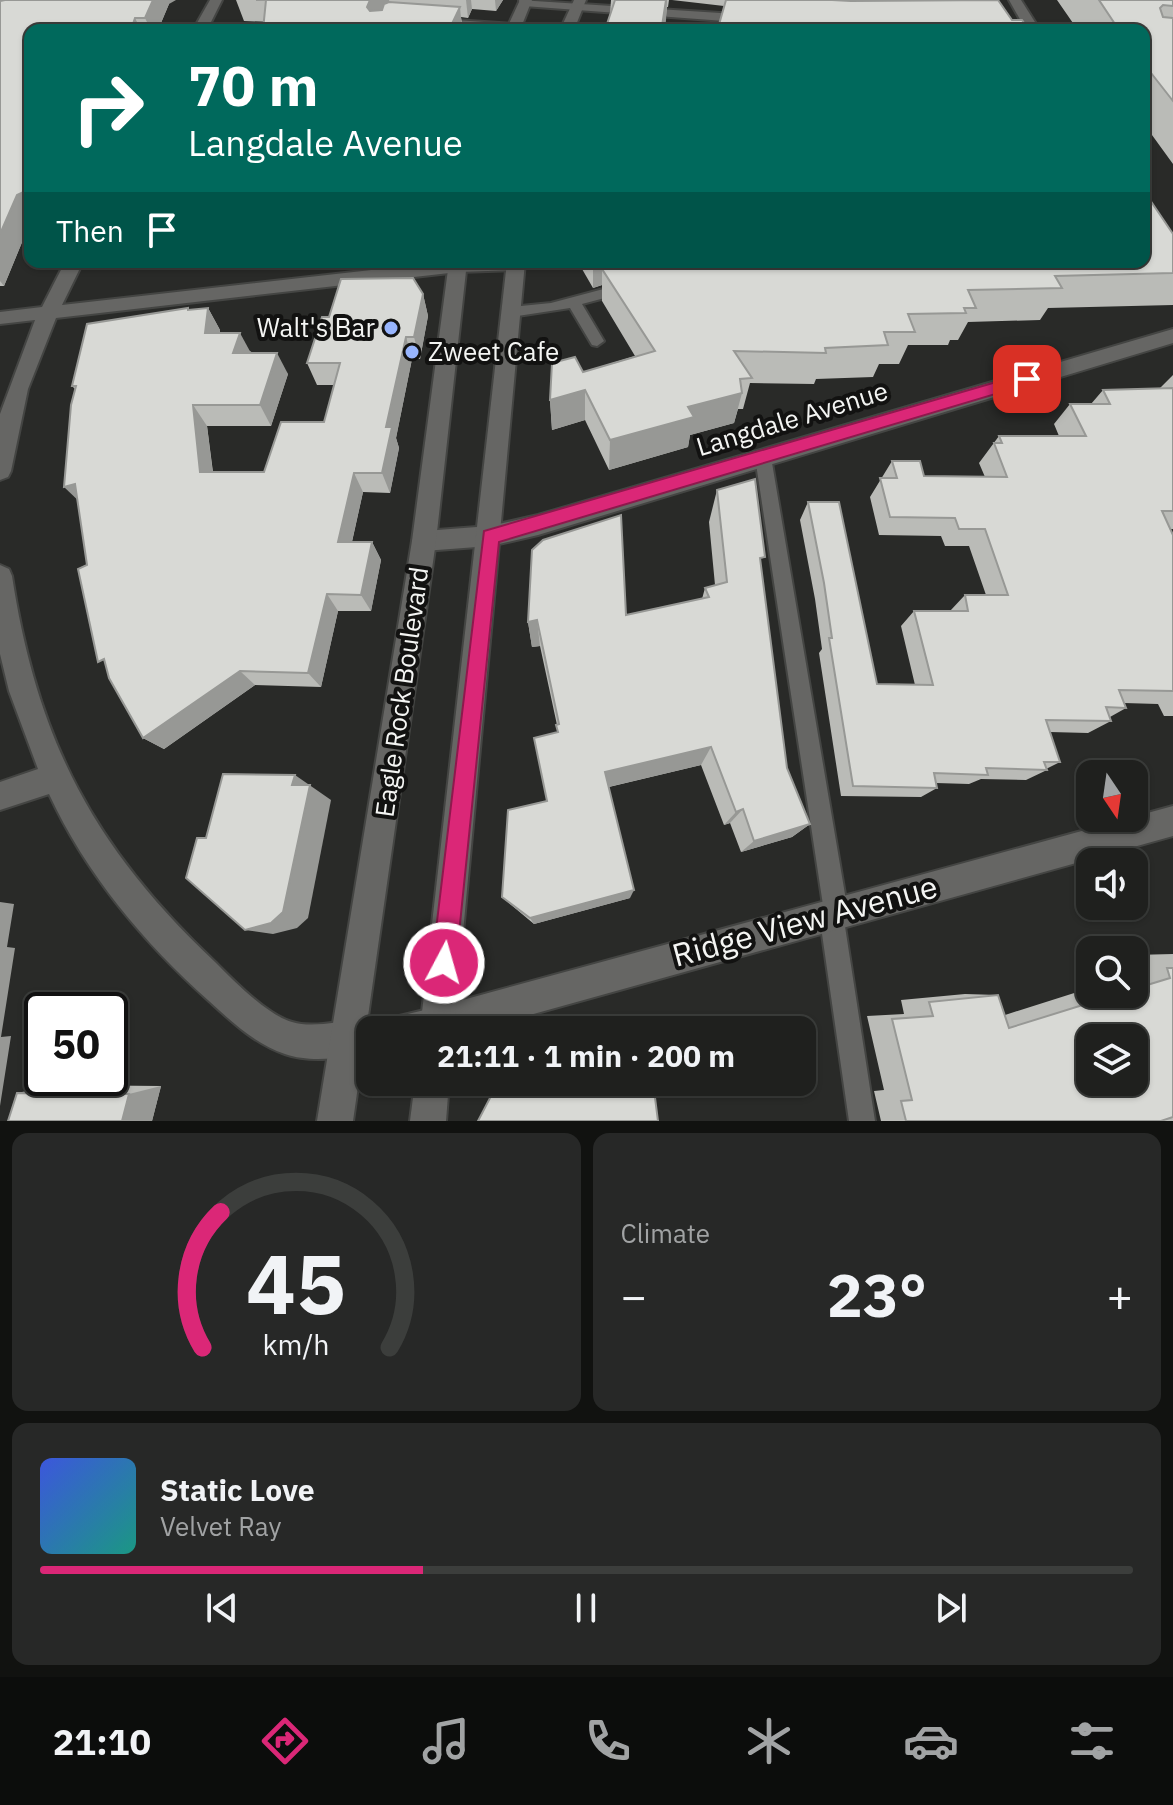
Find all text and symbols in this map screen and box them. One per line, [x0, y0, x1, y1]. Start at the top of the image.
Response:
text: 70 m [188, 49, 318, 121]
icon: right [56, 56, 160, 160]
text: Langdale Avenue [188, 119, 463, 166]
icon: arrive [140, 208, 184, 252]
text: Then [56, 211, 124, 250]
place label: Walt's Bar [257, 310, 375, 344]
marker: Walt's Bar [382, 319, 400, 337]
place label: Zweet Cafe [428, 334, 559, 368]
marker: Zweet Cafe [403, 343, 421, 361]
pin [993, 345, 1061, 413]
icon: arrive [1005, 357, 1049, 401]
street label: Langdale Avenue [692, 373, 892, 463]
street label: Eagle Rock Boulevard [367, 565, 435, 819]
north arrow [1076, 760, 1148, 832]
map controls [1076, 760, 1148, 1096]
button: sound [1076, 848, 1148, 920]
street label: Ridge View Avenue [668, 864, 942, 976]
position arrow [402, 921, 486, 1005]
button: search [1076, 936, 1148, 1008]
speed limit sign: 50 [24, 992, 128, 1096]
button: layers [1076, 1024, 1148, 1096]
text: 21:11 · 1 min · 200 m [437, 1036, 735, 1075]
text: Climate [621, 1216, 710, 1250]
text: 45 [246, 1229, 346, 1337]
text: 23° [827, 1255, 927, 1334]
text: − [621, 1267, 647, 1324]
text: + [1107, 1267, 1133, 1324]
text: km/h [263, 1326, 330, 1363]
text: Static Love [160, 1470, 315, 1509]
text: Velvet Ray [160, 1509, 281, 1543]
icon: previous [200, 1586, 244, 1630]
icon: pause [564, 1586, 608, 1630]
icon: next [929, 1586, 973, 1630]
icon: directions [257, 1713, 313, 1769]
icon: music [418, 1713, 474, 1769]
icon: phone [580, 1713, 636, 1769]
icon: climate [741, 1713, 797, 1769]
icon: car [903, 1713, 959, 1769]
icon: filters [1064, 1713, 1120, 1769]
text: 21:10 [53, 1718, 151, 1765]

